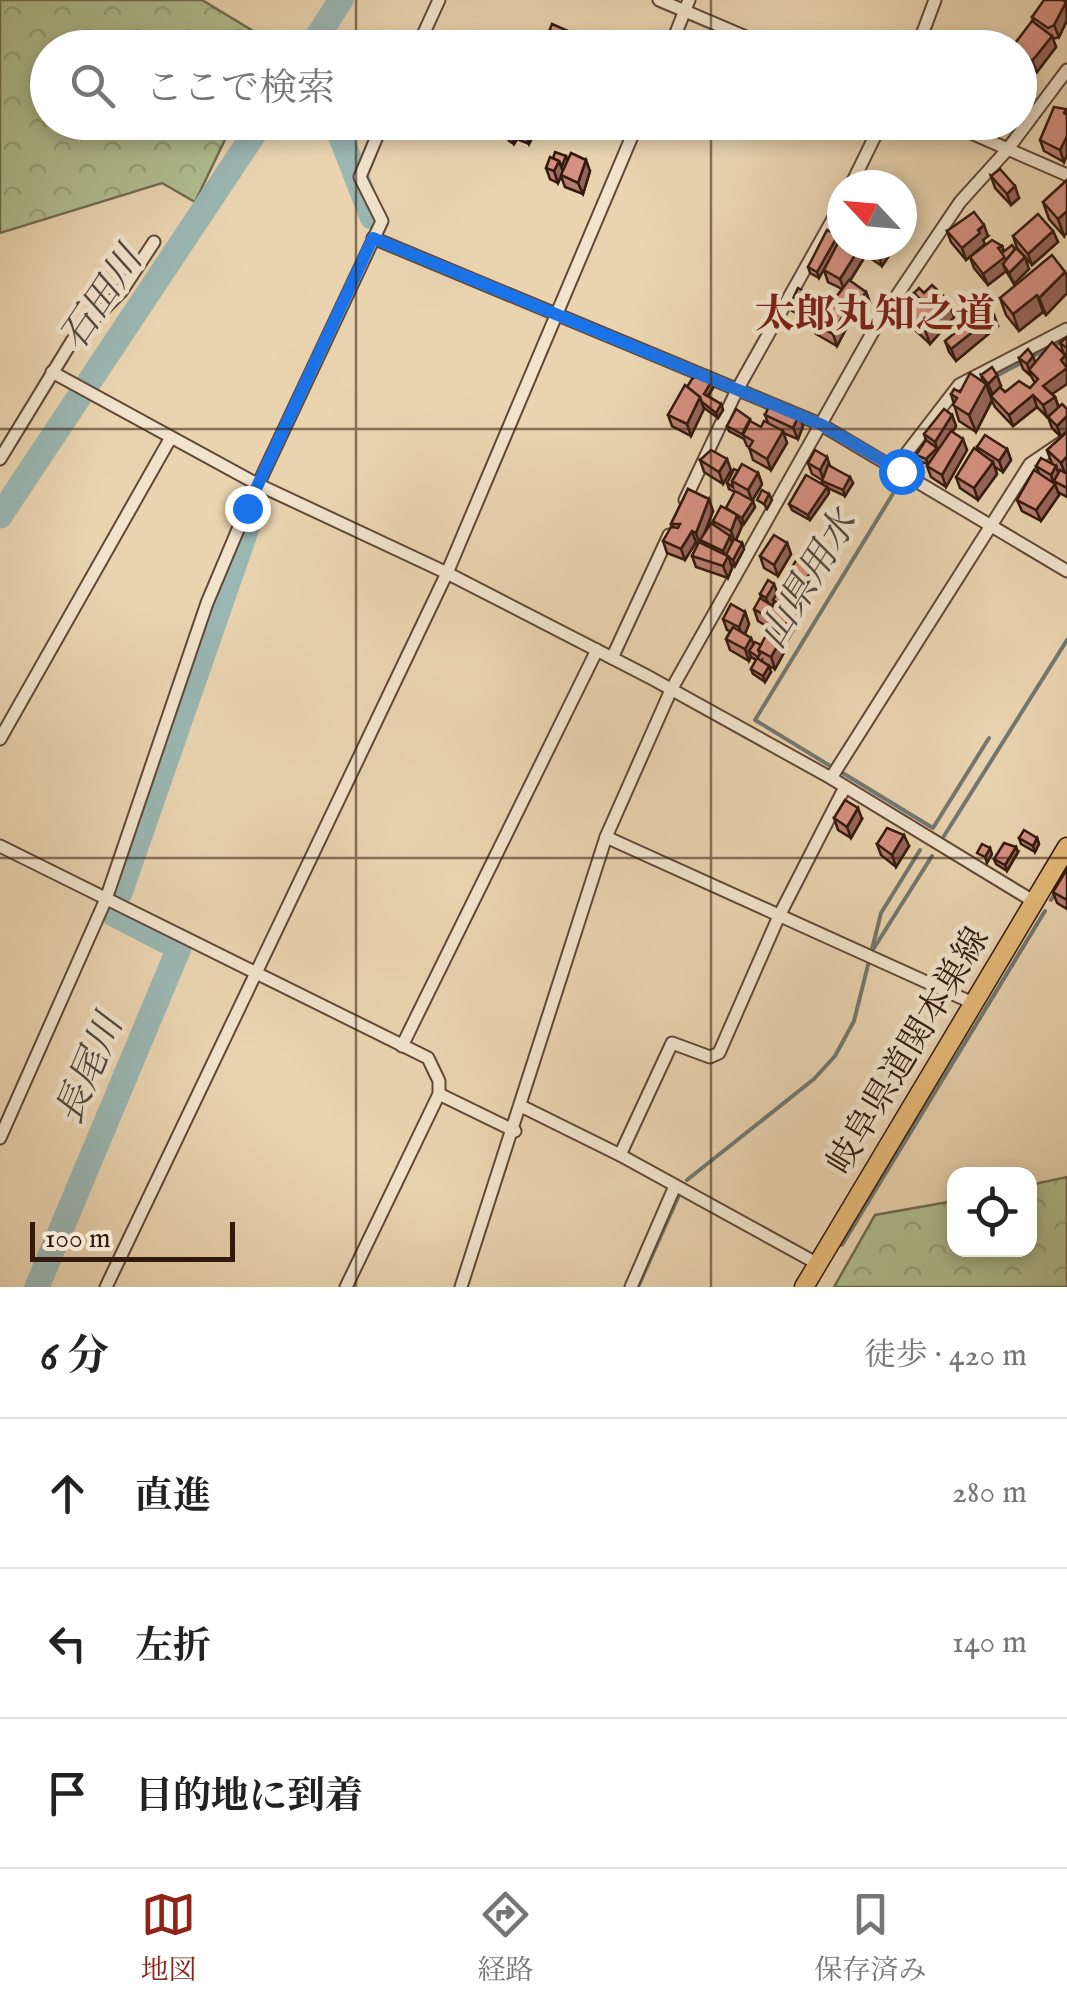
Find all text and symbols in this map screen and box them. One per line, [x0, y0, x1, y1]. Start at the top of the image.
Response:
search box [30, 30, 1037, 140]
icon: search [65, 58, 120, 113]
text: ここで検索 [145, 66, 335, 114]
north arrow [827, 170, 917, 260]
water label: 石田川 [51, 236, 156, 360]
district label: 太郎丸知之道 [755, 291, 995, 342]
route start [879, 449, 925, 495]
route end [225, 486, 271, 532]
water label: 山県用水 [750, 500, 871, 658]
street label: 岐阜県道関本巣線 [818, 920, 1001, 1183]
water label: 長尾川 [46, 1005, 137, 1132]
map controls [947, 1167, 1037, 1257]
button: locate [947, 1167, 1037, 1257]
scale bar [30, 1217, 235, 1262]
text: 100 m [45, 1222, 111, 1257]
text: 6 分 [40, 1331, 109, 1384]
text: 徒歩 · 420 m [864, 1336, 1027, 1377]
icon: ahead [40, 1466, 95, 1521]
text: 280 m [952, 1473, 1027, 1514]
text: 直進 [135, 1474, 211, 1522]
icon: left [40, 1616, 95, 1671]
text: 140 m [952, 1623, 1027, 1664]
text: 左折 [135, 1624, 211, 1672]
icon: arrive [40, 1766, 95, 1821]
text: 目的地に到着 [135, 1774, 363, 1822]
tab: 地図 [140, 1887, 197, 1989]
tab: 経路 [477, 1887, 534, 1989]
tab: 保存済み [814, 1887, 927, 1989]

